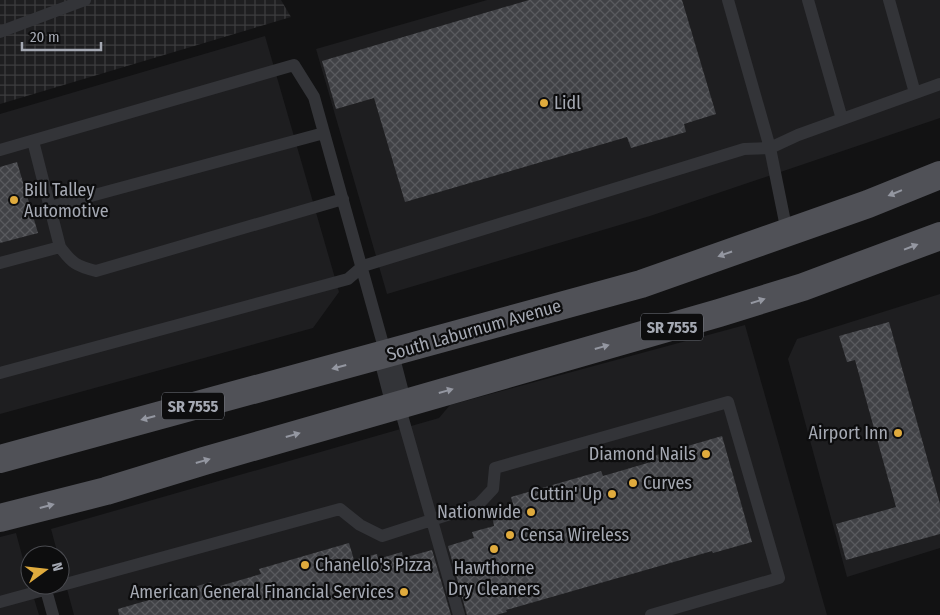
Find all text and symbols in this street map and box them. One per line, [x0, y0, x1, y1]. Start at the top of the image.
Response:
scale bar [22, 20, 101, 52]
text: 20 m [30, 28, 60, 46]
place label: Lidl [554, 92, 581, 114]
marker: Lidl [538, 97, 550, 109]
place label: Bill Talley Automotive [24, 179, 109, 222]
one-way arrow [887, 189, 902, 197]
marker: Bill Talley Automotive [8, 194, 20, 206]
one-way arrow [904, 243, 919, 251]
one-way arrow [718, 251, 733, 258]
street label: South Laburnum Avenue [384, 295, 564, 365]
one-way arrow [751, 297, 766, 305]
road number: SR 7555 [641, 314, 703, 341]
one-way arrow [595, 342, 610, 350]
one-way arrow [332, 363, 347, 371]
one-way arrow [438, 387, 453, 395]
road number: SR 7555 [162, 392, 224, 420]
one-way arrow [141, 414, 156, 422]
place label: Airport Inn [809, 422, 888, 444]
marker: Airport Inn [892, 427, 904, 439]
one-way arrow [286, 431, 301, 439]
place label: Diamond Nails [589, 443, 696, 465]
marker: Diamond Nails [700, 448, 712, 460]
one-way arrow [196, 456, 211, 464]
place label: Curves [643, 472, 692, 494]
marker: Curves [627, 477, 639, 489]
place label: Cuttin' Up [530, 483, 602, 505]
marker: Cuttin' Up [606, 488, 618, 500]
place label: Nationwide [437, 501, 521, 523]
one-way arrow [40, 502, 55, 510]
marker: Nationwide [525, 506, 537, 518]
place label: Censa Wireless [520, 524, 630, 546]
marker: Censa Wireless [504, 529, 516, 541]
marker: Hawthorne Dry Cleaners [488, 543, 500, 555]
north arrow [20, 545, 70, 595]
place label: Chanello's Pizza [315, 554, 432, 576]
place label: Hawthorne Dry Cleaners [448, 557, 540, 600]
marker: Chanello's Pizza [299, 559, 311, 571]
text: N [48, 561, 66, 573]
place label: American General Financial Services [130, 581, 394, 603]
marker: American General Financial Services [398, 586, 410, 598]

